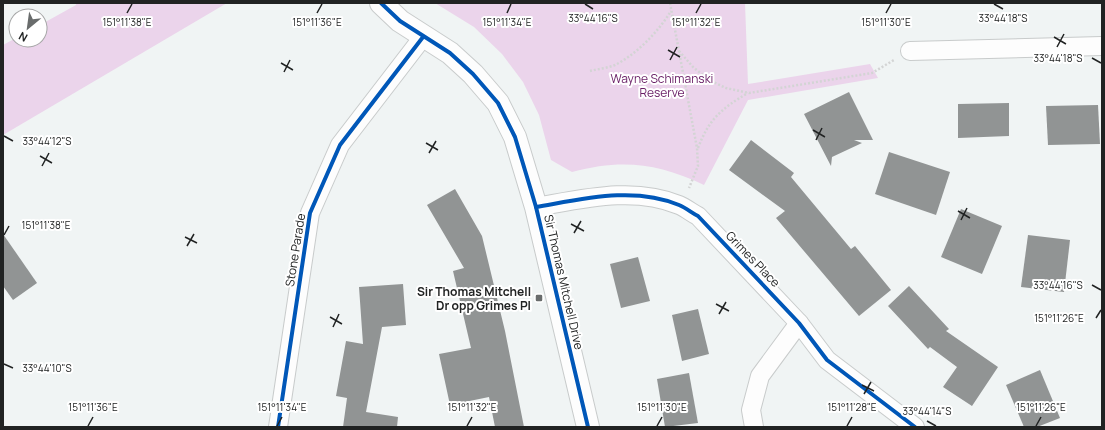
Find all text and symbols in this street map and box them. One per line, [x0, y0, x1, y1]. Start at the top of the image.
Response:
north arrow [8, 8, 48, 48]
text: 33°44'16"S [568, 11, 618, 25]
text: 33°44'18"S [978, 11, 1028, 25]
text: 151°11'38"E [103, 15, 152, 29]
text: 151°11'36"E [292, 15, 342, 29]
text: 151°11'34"E [483, 15, 532, 29]
text: 151°11'32"E [672, 15, 721, 29]
text: 151°11'30"E [861, 15, 911, 29]
text: N [16, 29, 30, 46]
text: 33°44'18"S [1033, 51, 1083, 65]
park label: Wayne Schimanski Reserve [611, 70, 713, 101]
text: 33°44'12"S [23, 134, 71, 148]
street label: Stone Parade [281, 212, 309, 288]
street label: Sir Thomas Mitchell Drive [540, 213, 588, 351]
text: 151°11'38"E [22, 218, 71, 232]
street label: Grimes Place [722, 227, 784, 291]
text: 33°44'16"S [1033, 278, 1083, 292]
place label: Sir Thomas Mitchell Dr opp Grimes Pl [417, 283, 531, 314]
marker: Sir Thomas Mitchell Dr opp Grimes Pl [534, 293, 544, 303]
text: 151°11'26"E [1034, 311, 1084, 325]
text: 33°44'10"S [22, 361, 72, 375]
text: 151°11'36"E [68, 400, 118, 414]
text: 151°11'34"E [258, 400, 307, 414]
text: 151°11'32"E [448, 400, 497, 414]
text: 151°11'30"E [637, 400, 687, 414]
text: 151°11'28"E [827, 400, 877, 414]
text: 151°11'26"E [1016, 400, 1066, 414]
text: 33°44'14"S [903, 404, 951, 418]

